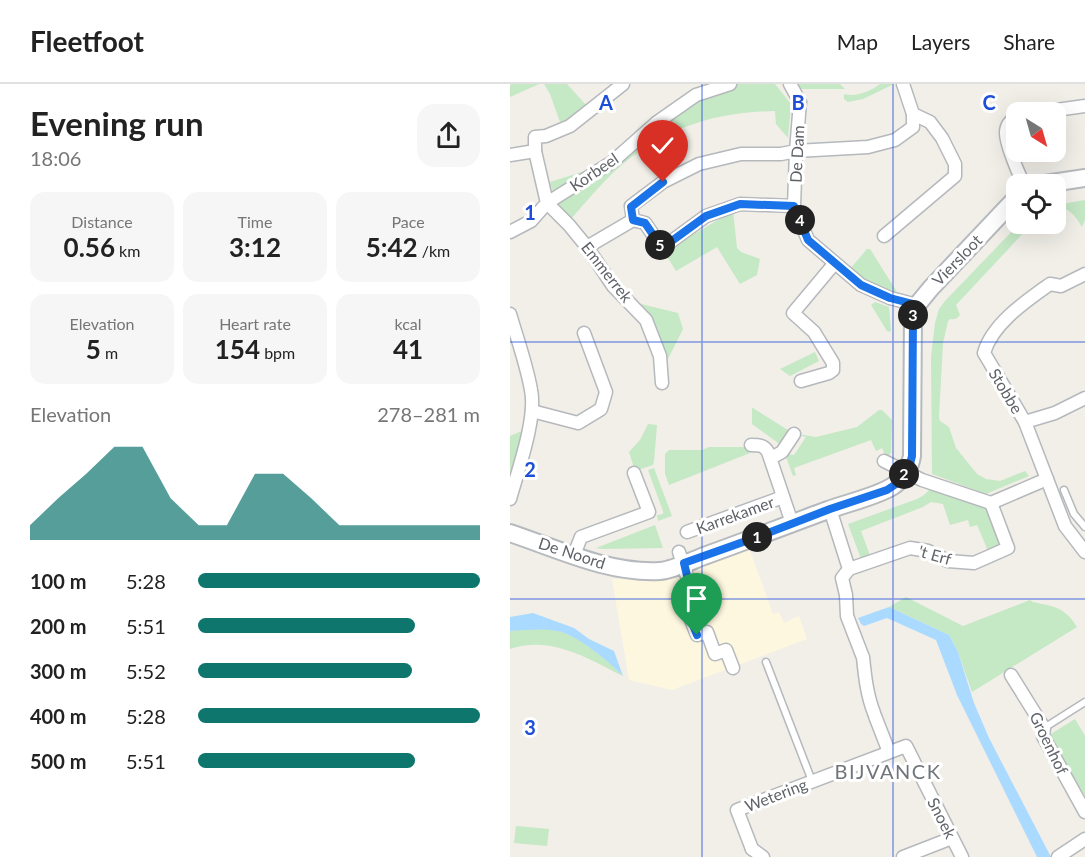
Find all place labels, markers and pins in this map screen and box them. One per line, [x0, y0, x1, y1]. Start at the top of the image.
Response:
pin [637, 120, 688, 182]
pin: 4 [785, 205, 815, 235]
pin: 5 [645, 230, 675, 260]
pin: 3 [898, 300, 928, 330]
pin: 2 [889, 459, 919, 489]
pin: 1 [742, 522, 772, 552]
pin [671, 573, 722, 635]

